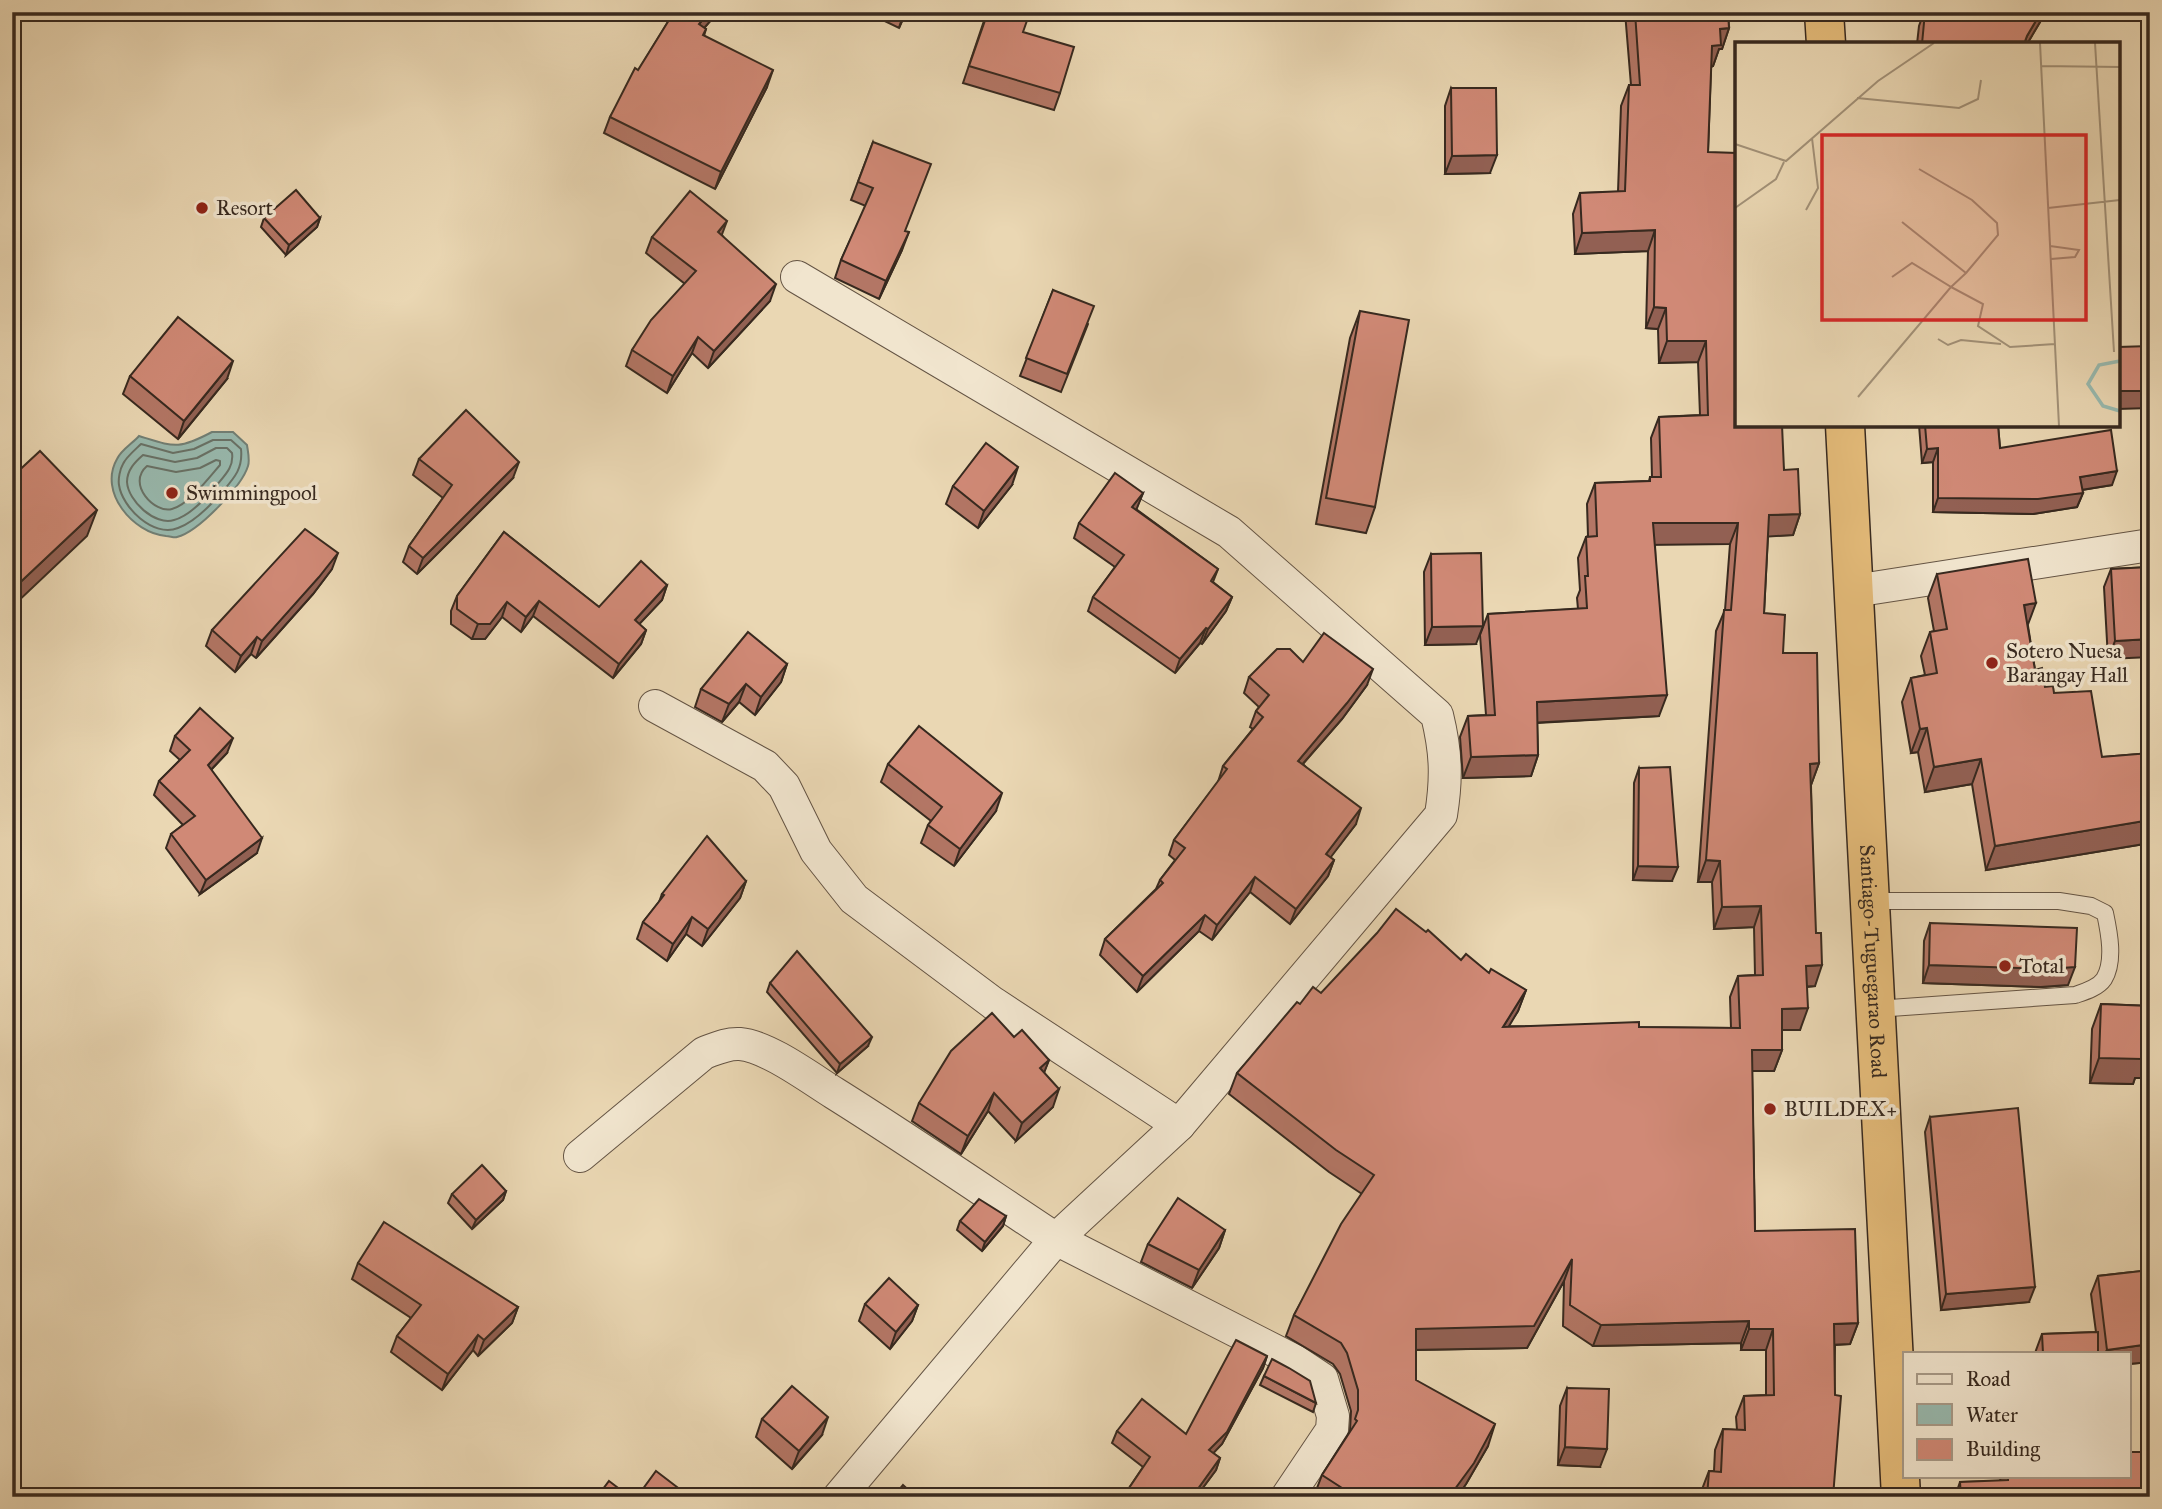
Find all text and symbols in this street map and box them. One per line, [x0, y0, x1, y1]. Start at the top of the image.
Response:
inset map [1735, 42, 2120, 427]
place label: Resort [216, 195, 274, 221]
marker: Resort [194, 200, 210, 216]
place label: Swimmingpool [186, 480, 318, 506]
marker: Swimmingpool [164, 485, 180, 501]
place label: Sotero Nuesa Barangay Hall [2006, 638, 2128, 688]
marker: Sotero Nuesa Barangay Hall [1984, 655, 2000, 671]
street label: Santiago-Tuguegarao Road [1854, 844, 1892, 1079]
place label: Total [2019, 953, 2065, 979]
marker: Total [1997, 958, 2013, 974]
place label: BUILDEX+ [1784, 1096, 1897, 1122]
marker: BUILDEX+ [1762, 1101, 1778, 1117]
legend [1903, 1352, 2130, 1478]
text: Road [1966, 1366, 2011, 1392]
text: Water [1966, 1402, 2018, 1428]
text: Building [1966, 1436, 2040, 1462]

